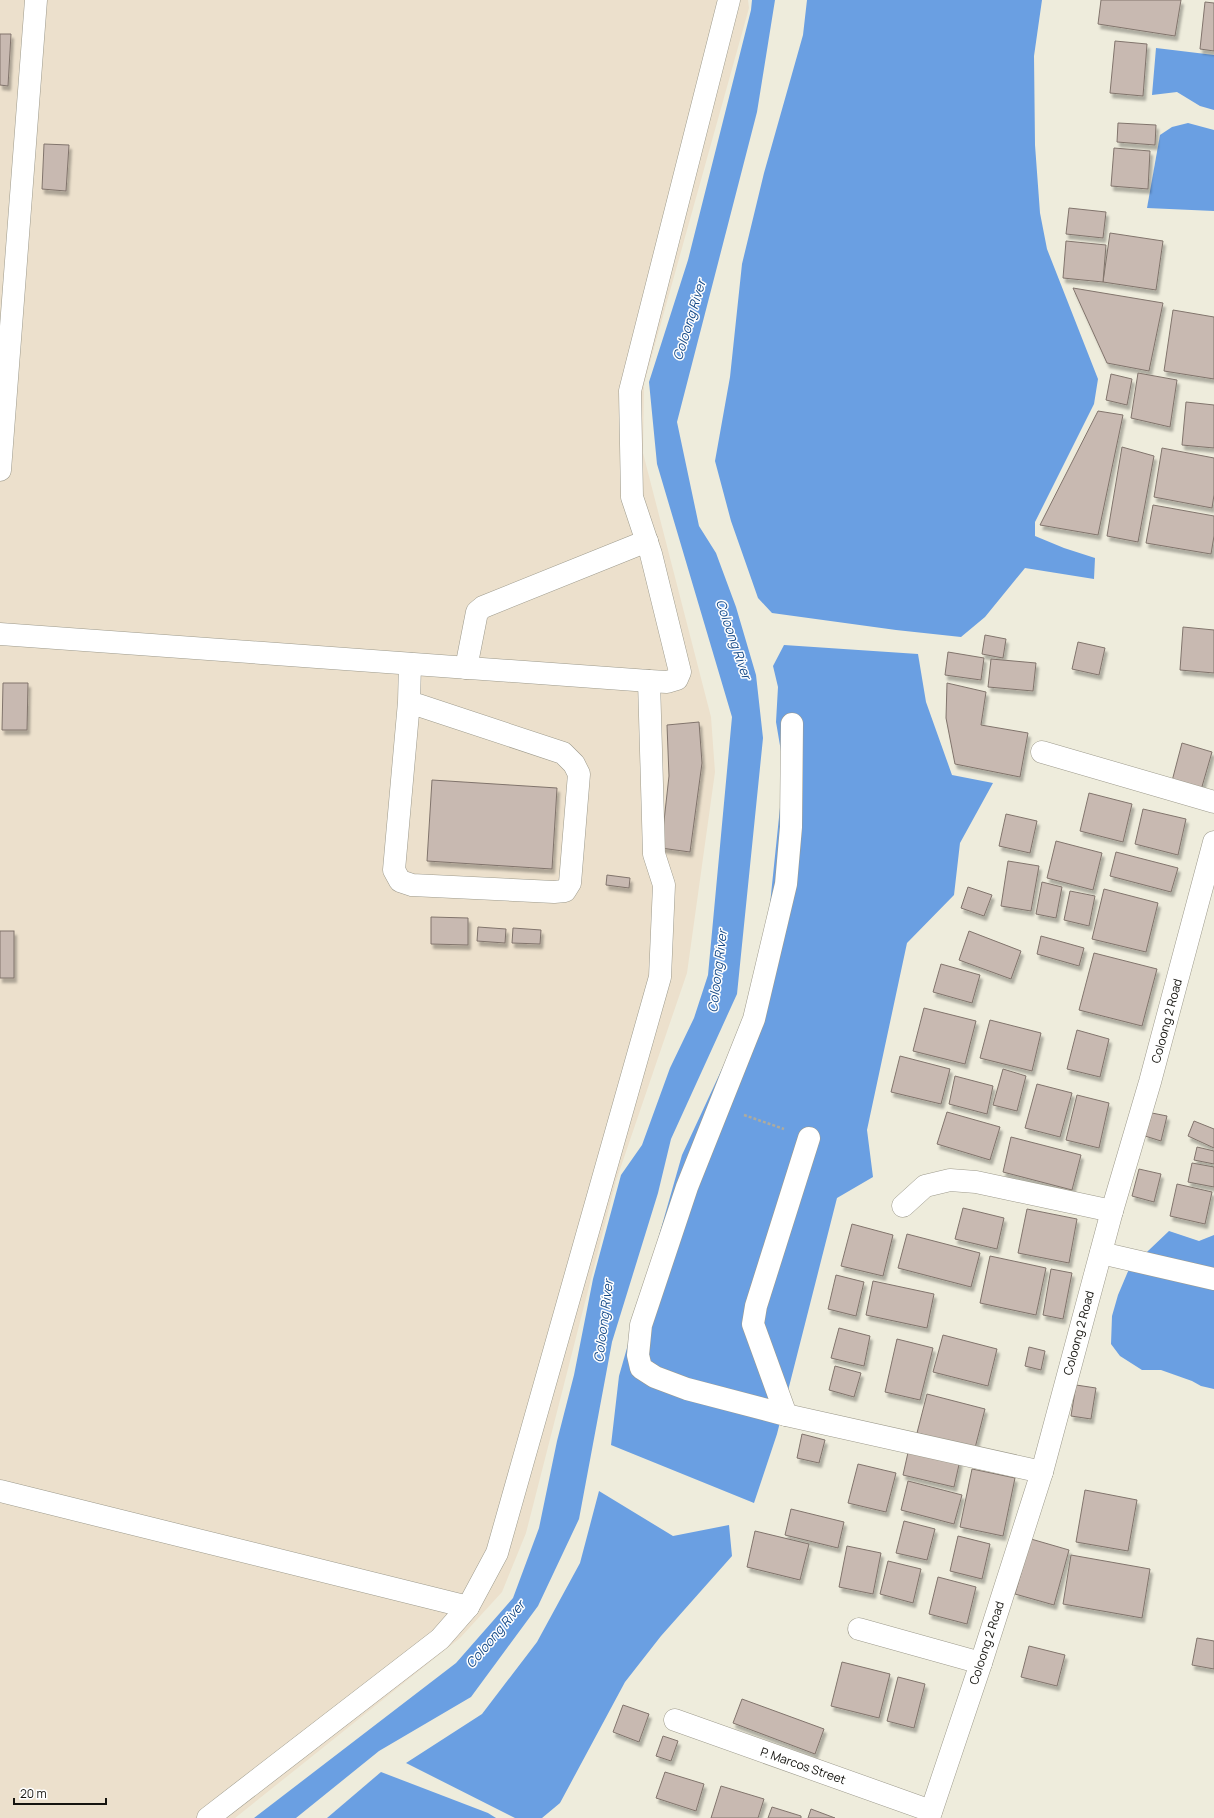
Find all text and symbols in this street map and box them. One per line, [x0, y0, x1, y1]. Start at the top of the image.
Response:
water label: Coloong River [668, 275, 710, 362]
water label: Coloong River [712, 597, 757, 683]
water label: Coloong River [703, 926, 731, 1013]
street label: Coloong 2 Road [1147, 977, 1186, 1065]
water label: Coloong River [589, 1276, 617, 1363]
street label: Coloong 2 Road [1059, 1289, 1098, 1377]
water label: Coloong River [461, 1595, 530, 1672]
street label: Coloong 2 Road [965, 1599, 1008, 1687]
street label: P. Marcos Street [758, 1743, 848, 1788]
scale bar [14, 1780, 106, 1806]
text: 20 m [20, 1785, 47, 1802]

